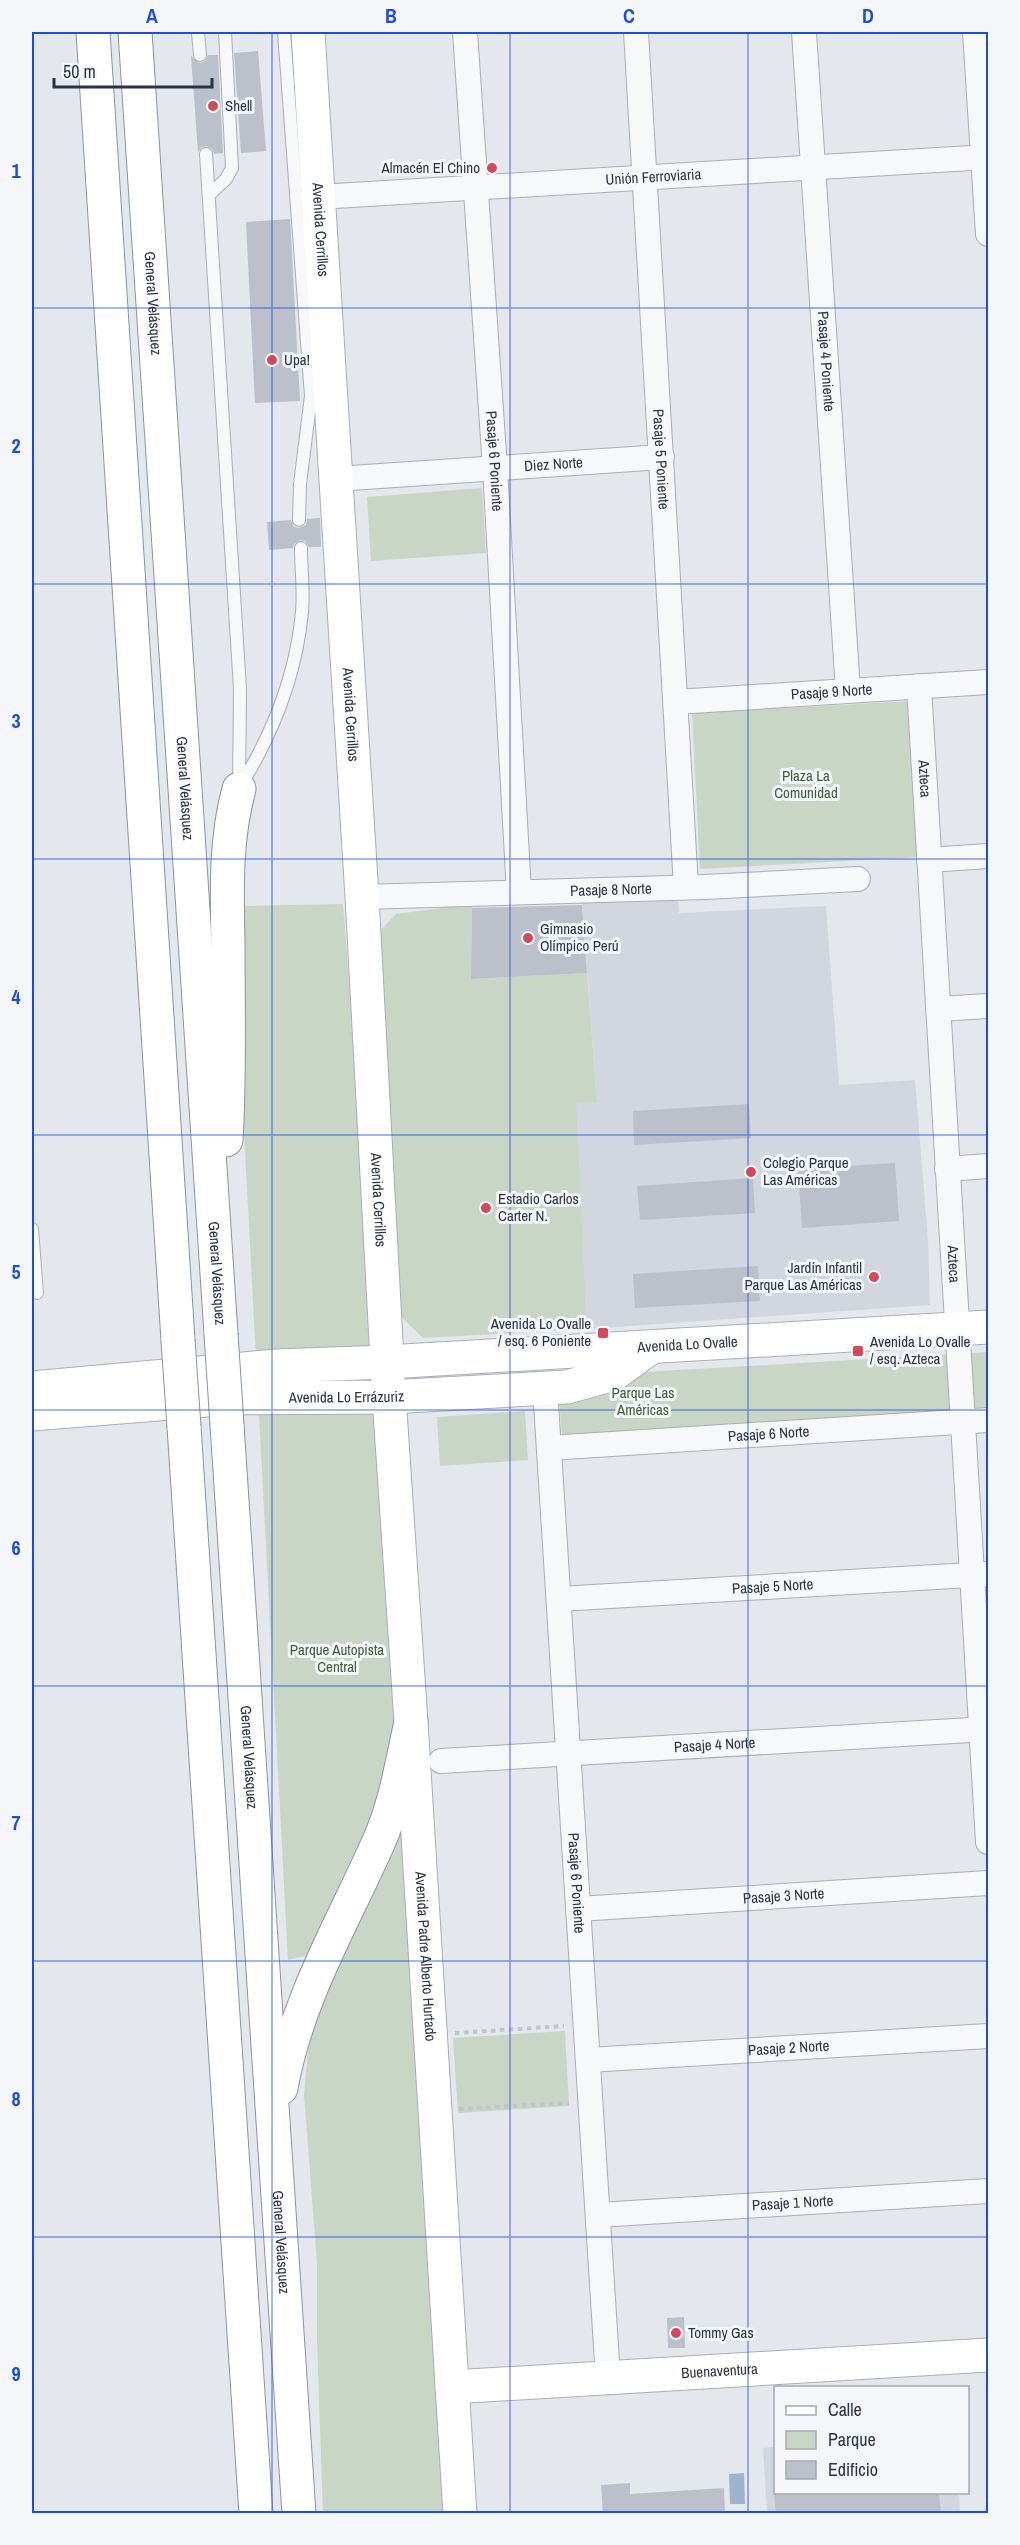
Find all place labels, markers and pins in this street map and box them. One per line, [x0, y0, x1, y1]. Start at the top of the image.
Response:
place label: Shell [225, 95, 252, 116]
marker: Shell [206, 99, 220, 113]
place label: Almacén El Chino [381, 157, 480, 178]
marker: Almacén El Chino [485, 161, 499, 175]
place label: Upa! [284, 349, 310, 370]
marker: Upa! [265, 353, 279, 367]
place label: Gimnasio Olímpico Perú [540, 918, 619, 956]
marker: Gimnasio Olímpico Perú [521, 931, 535, 945]
place label: Colegio Parque Las Américas [763, 1152, 849, 1190]
marker: Colegio Parque Las Américas [744, 1165, 758, 1179]
place label: Estadio Carlos Carter N. [498, 1188, 579, 1226]
marker: Estadio Carlos Carter N. [479, 1201, 493, 1215]
place label: Jardín Infantil Parque Las Américas [744, 1257, 862, 1295]
marker: Jardín Infantil Parque Las Américas [867, 1270, 881, 1284]
place label: Avenida Lo Ovalle / esq. 6 Poniente [490, 1313, 591, 1351]
marker: Avenida Lo Ovalle / esq. 6 Poniente [596, 1326, 610, 1340]
place label: Avenida Lo Ovalle / esq. Azteca [869, 1331, 970, 1369]
marker: Avenida Lo Ovalle / esq. Azteca [851, 1344, 865, 1358]
place label: Tommy Gas [688, 2322, 754, 2343]
marker: Tommy Gas [669, 2326, 683, 2340]

